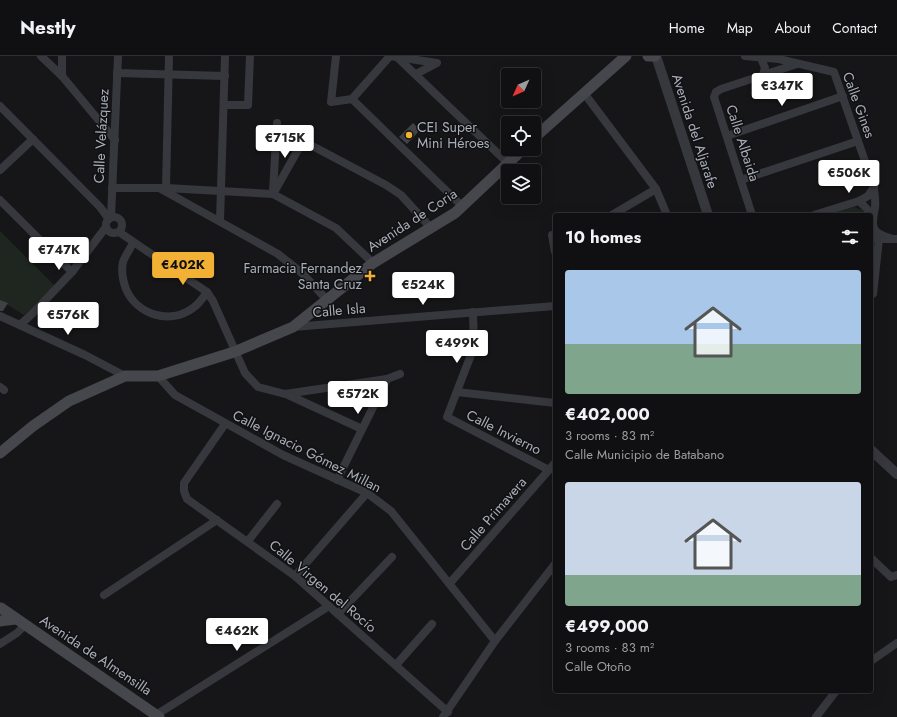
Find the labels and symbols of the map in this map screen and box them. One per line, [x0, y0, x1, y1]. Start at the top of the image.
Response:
north arrow [501, 68, 541, 108]
street label: Calle Gines [838, 69, 880, 141]
street label: Avenida del Aljarafe [667, 71, 723, 191]
pin: €347K [754, 73, 810, 107]
street label: Calle Velázquez [89, 88, 113, 184]
street label: Calle Albaida [721, 102, 765, 184]
place label: CEI Super Mini Héroes [417, 117, 490, 153]
pin: €715K [257, 125, 313, 159]
marker: CEI Super Mini Héroes [404, 130, 414, 140]
pin: €506K [821, 160, 877, 194]
street label: Avenida de Coria [363, 183, 461, 257]
pin: €747K [31, 237, 87, 271]
pin: €402K [155, 252, 211, 286]
place label: Farmacia Fernandez Santa Cruz [244, 258, 363, 294]
marker: Farmacia Fernandez Santa Cruz [365, 271, 375, 281]
pin: €524K [395, 272, 451, 306]
street label: Calle Isla [312, 298, 366, 322]
pin: €576K [40, 302, 96, 336]
pin: €499K [429, 330, 485, 364]
pin: €572K [330, 381, 386, 415]
street label: Calle Ignacio Gómez Millan [229, 405, 385, 497]
street label: Calle Invierno [463, 405, 545, 460]
street label: Calle Primavera [455, 473, 531, 555]
street label: Calle Virgen del Rocío [265, 535, 381, 637]
street label: Avenida de Almensilla [36, 610, 156, 700]
pin: €462K [209, 618, 265, 652]

